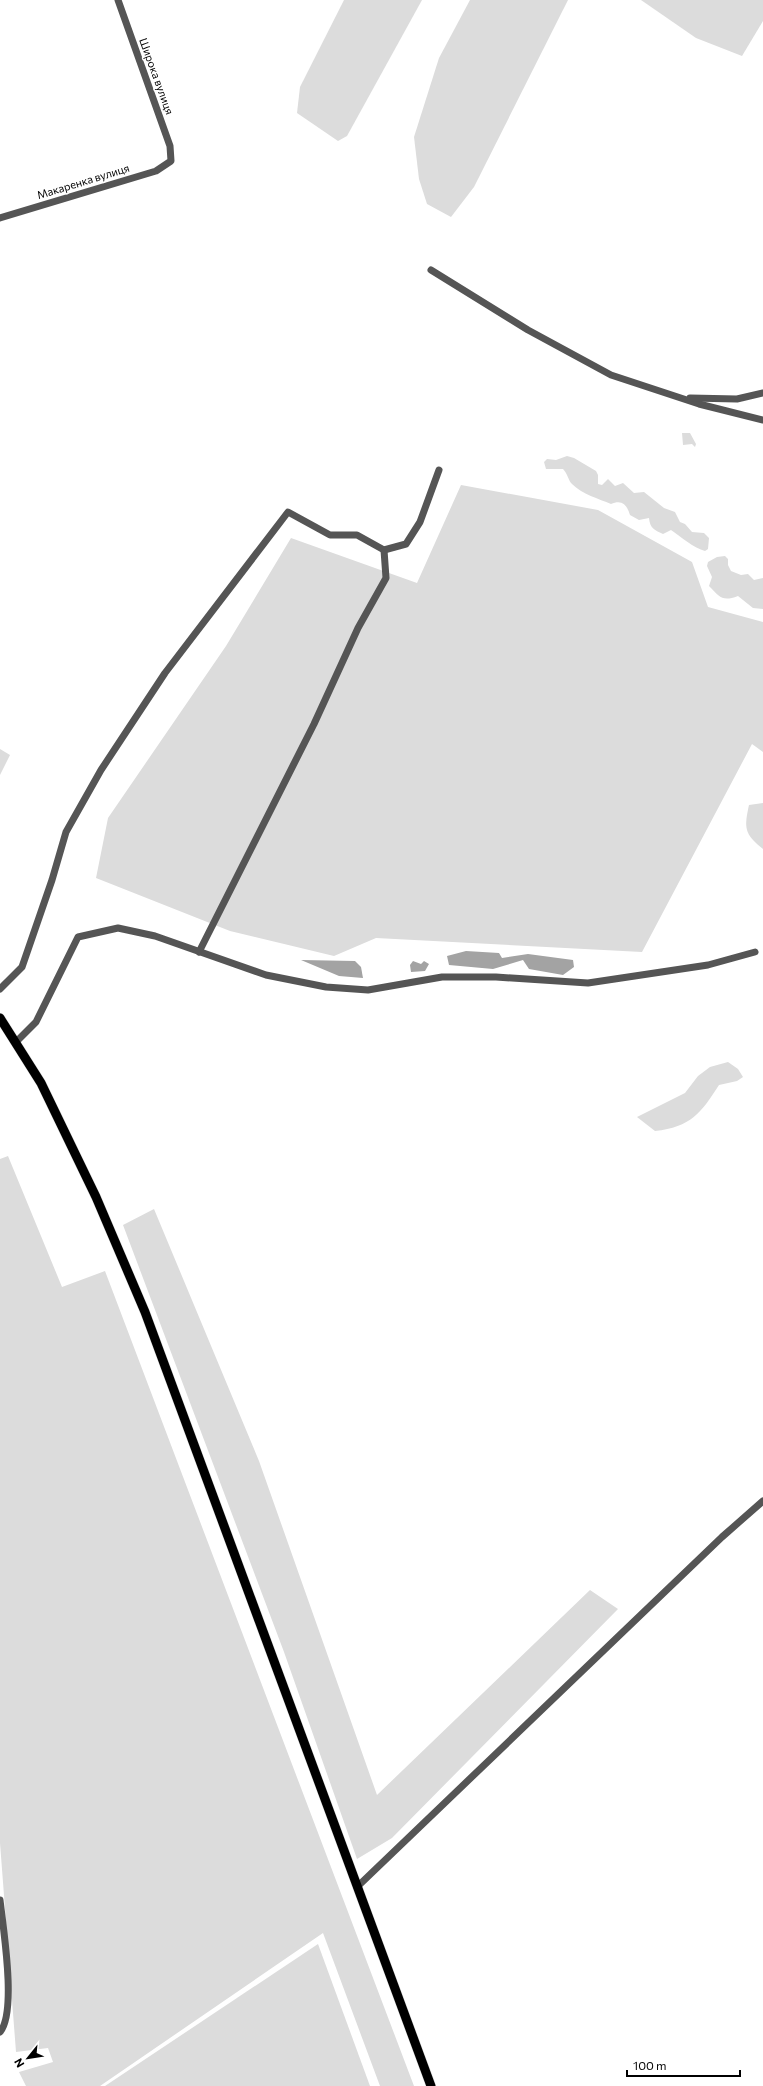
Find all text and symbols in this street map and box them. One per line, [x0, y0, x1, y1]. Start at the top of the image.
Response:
street label: Широка вулиця [137, 36, 177, 116]
street label: Макаренка вулиця [35, 161, 131, 201]
north arrow [8, 2038, 48, 2078]
scale bar [627, 2052, 740, 2078]
text: N [11, 2056, 27, 2070]
text: 100 m [633, 2058, 667, 2072]

